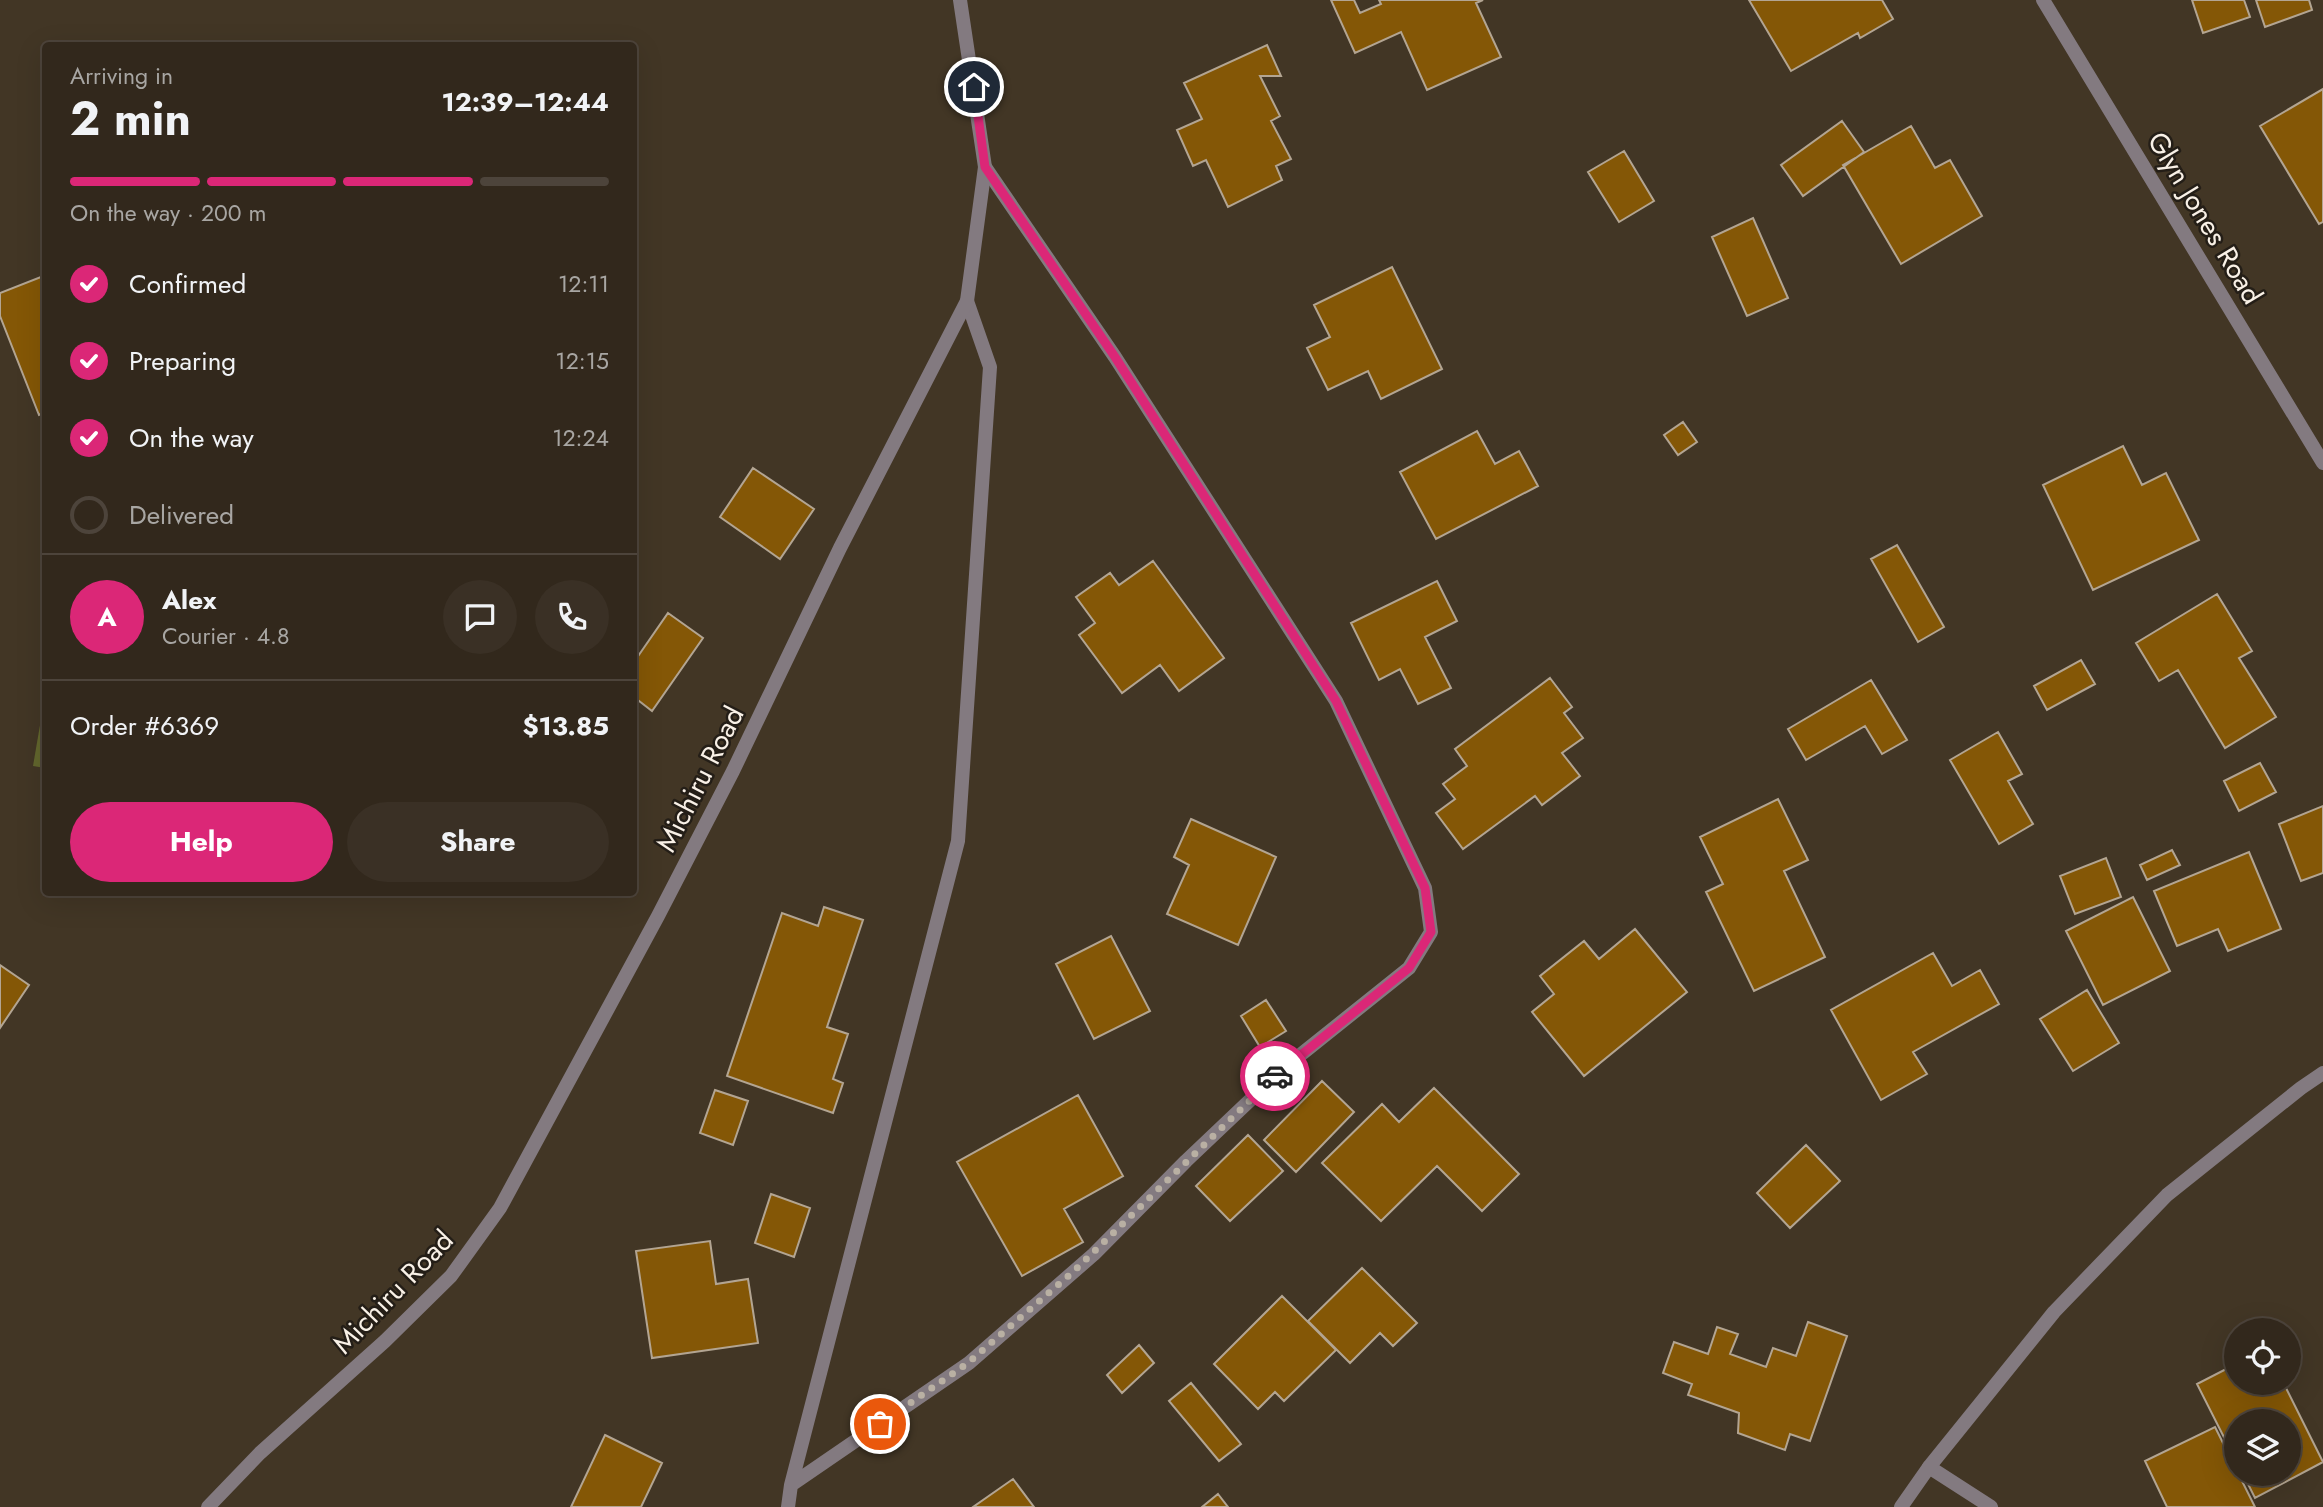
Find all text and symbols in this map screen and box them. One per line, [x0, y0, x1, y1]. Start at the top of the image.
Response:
pin [944, 57, 1004, 117]
text: Arriving in [70, 59, 173, 93]
icon: home [955, 68, 993, 106]
text: 12:39–12:44 [441, 83, 609, 121]
text: 2 min [70, 86, 191, 152]
street label: Glyn Jones Road [2137, 124, 2273, 312]
text: On the way · 200 m [70, 196, 266, 230]
icon: check [70, 265, 108, 303]
text: Confirmed [129, 265, 246, 303]
text: 12:11 [558, 267, 609, 301]
icon: check [70, 342, 108, 380]
text: Preparing [129, 342, 236, 380]
text: 12:15 [555, 344, 609, 378]
icon: check [70, 419, 108, 457]
text: On the way [129, 419, 254, 457]
text: 12:24 [552, 421, 609, 455]
text: Delivered [129, 496, 234, 534]
button: chat [443, 580, 517, 654]
button: phone [535, 580, 609, 654]
text: Alex [162, 581, 216, 619]
text: A [97, 598, 117, 636]
text: Courier · 4.8 [162, 619, 290, 653]
street label: Michiru Road [646, 699, 754, 859]
text: Order #6369 [70, 707, 219, 745]
text: $13.85 [522, 707, 609, 745]
button: Help [70, 802, 333, 882]
button: Share [347, 802, 609, 882]
courier [1240, 1041, 1310, 1111]
icon: car [1256, 1057, 1294, 1095]
street label: Michiru Road [323, 1221, 463, 1363]
map controls [2224, 1318, 2301, 1486]
button: locate [2224, 1318, 2301, 1395]
pin [850, 1394, 910, 1454]
icon: bag [861, 1405, 899, 1443]
button: layers [2224, 1409, 2301, 1486]

